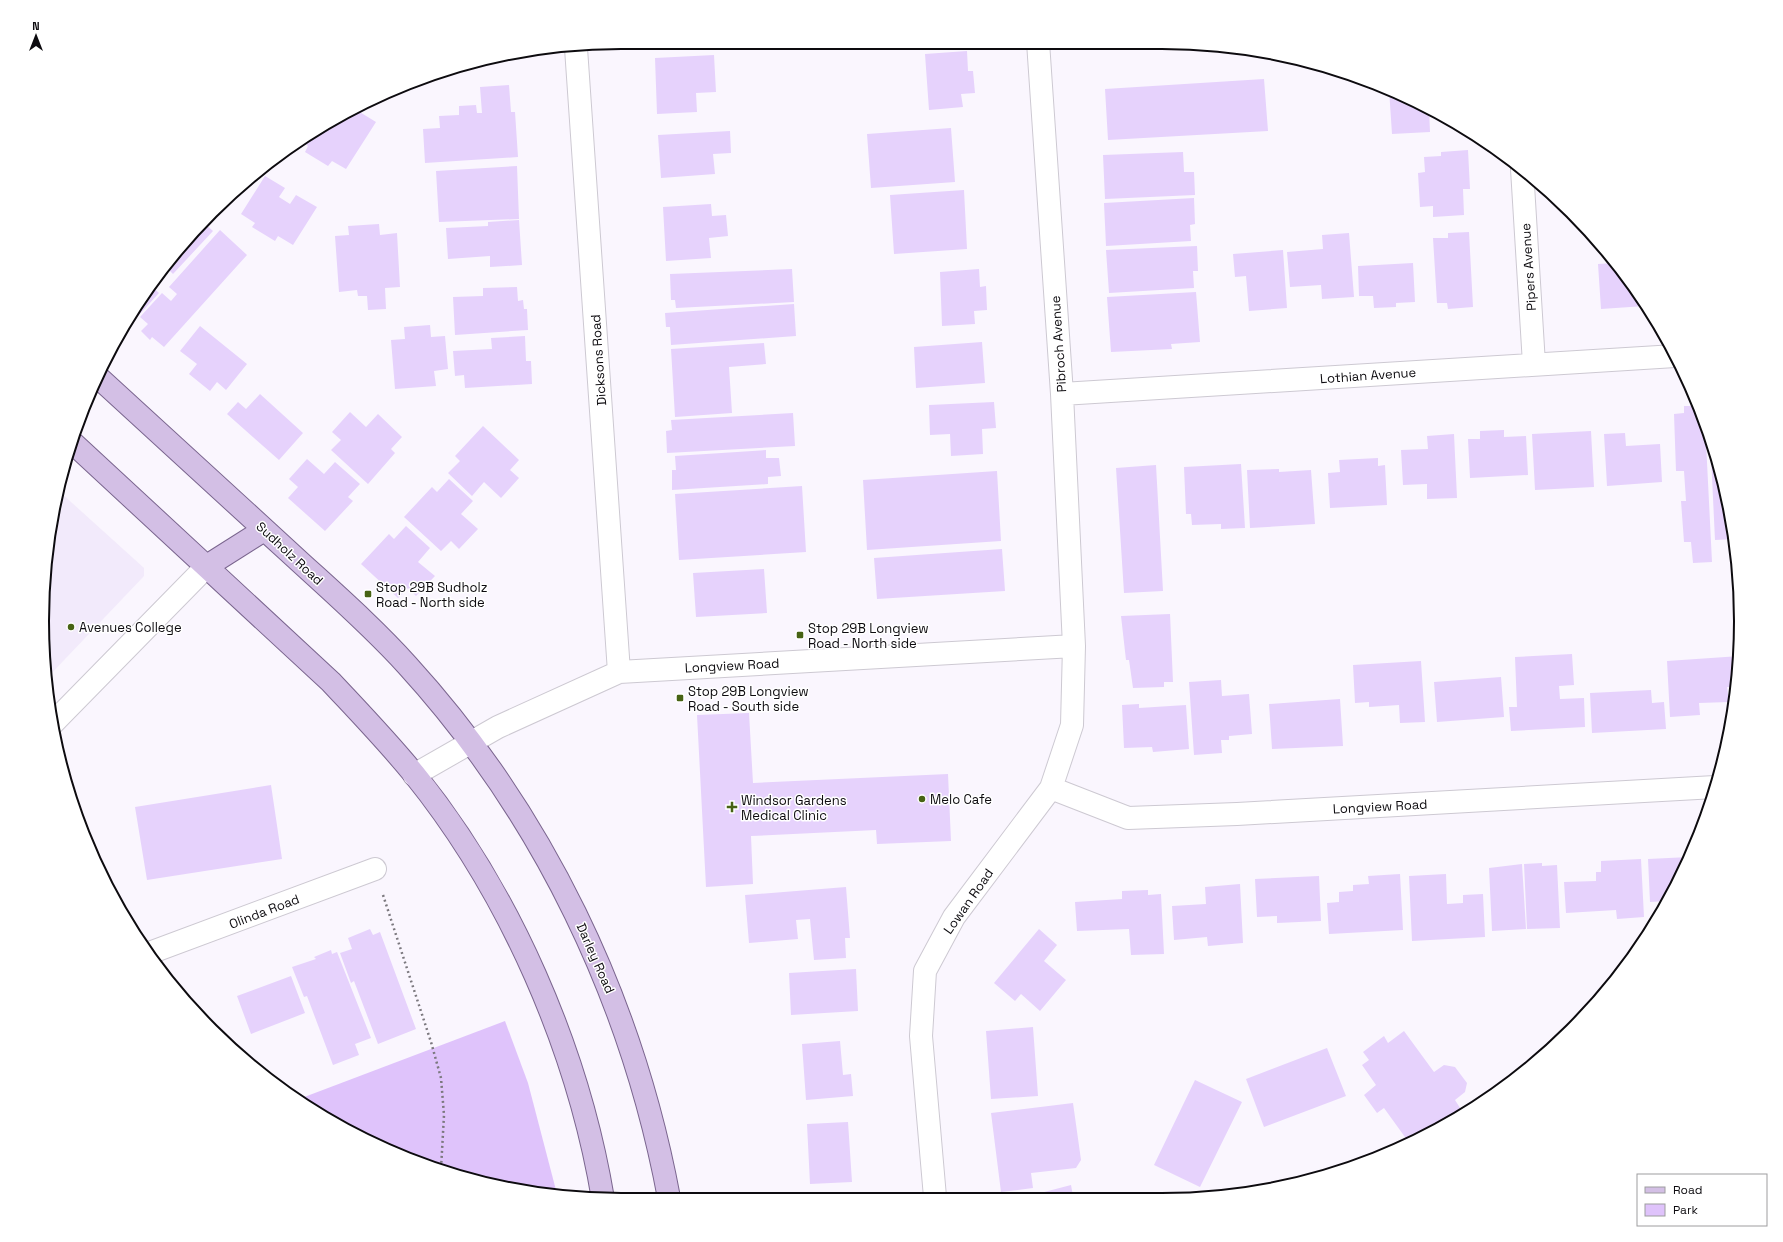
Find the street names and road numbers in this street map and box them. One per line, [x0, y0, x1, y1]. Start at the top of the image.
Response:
street label: Pipers Avenue [1517, 223, 1540, 311]
street label: Pibroch Avenue [1047, 295, 1070, 393]
street label: Dicksons Road [587, 314, 610, 406]
street label: Lothian Avenue [1319, 364, 1417, 387]
street label: Sudholz Road [253, 518, 327, 589]
street label: Longview Road [684, 655, 780, 676]
street label: Longview Road [1332, 796, 1428, 817]
street label: Lowan Road [940, 865, 997, 937]
street label: Olinda Road [227, 890, 302, 933]
street label: Darley Road [573, 920, 619, 996]

